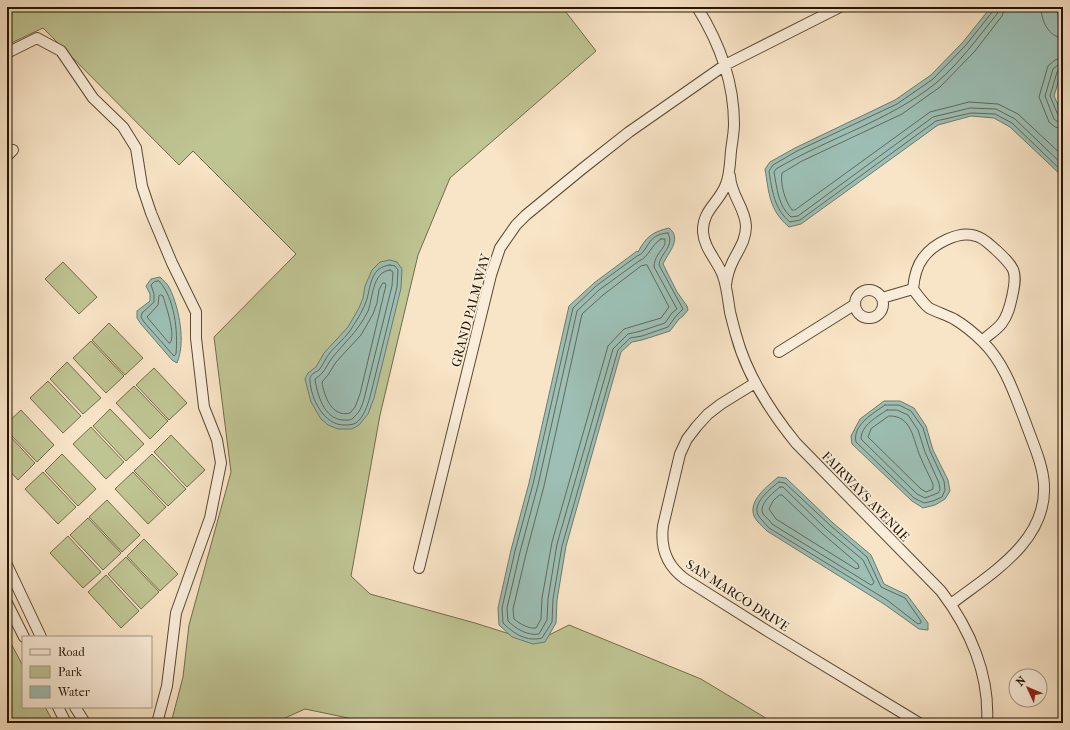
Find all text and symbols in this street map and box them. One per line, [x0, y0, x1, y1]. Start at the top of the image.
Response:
street label: GRAND PALM WAY [448, 251, 493, 368]
street label: FAIRWAYS AVENUE [819, 448, 912, 544]
street label: SAN MARCO DRIVE [683, 557, 792, 634]
legend [22, 636, 152, 708]
text: Road [58, 645, 85, 659]
text: Park [58, 665, 83, 679]
north arrow [1008, 668, 1048, 708]
text: N [1014, 673, 1029, 689]
text: Water [57, 685, 91, 699]

